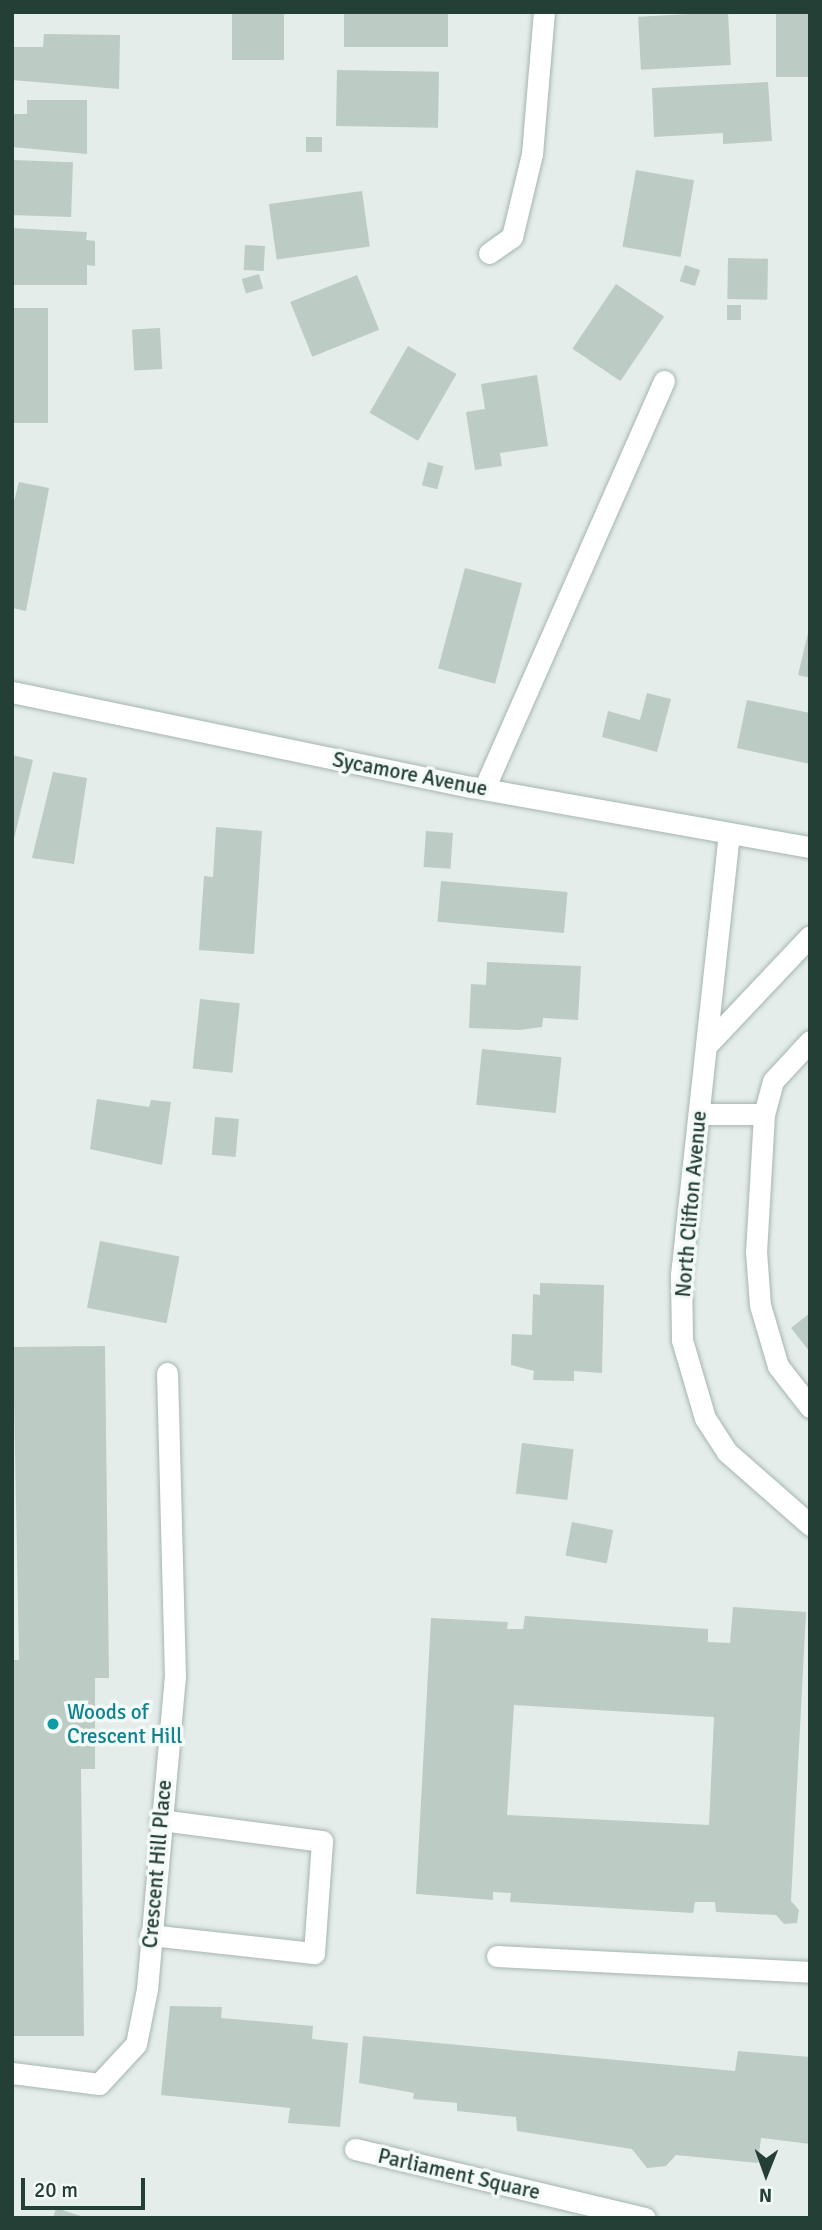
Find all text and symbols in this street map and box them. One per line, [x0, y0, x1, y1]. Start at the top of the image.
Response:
street label: Sycamore Avenue [330, 747, 490, 801]
street label: North Clifton Avenue [670, 1110, 712, 1298]
place label: Woods of Crescent Hill [67, 1699, 182, 1749]
marker: Woods of Crescent Hill [45, 1716, 61, 1732]
street label: Crescent Hill Place [137, 1779, 177, 1949]
north arrow [731, 2139, 801, 2209]
street label: Parliament Square [375, 2143, 543, 2205]
scale bar [24, 2164, 149, 2208]
text: 20 m [34, 2177, 78, 2203]
text: N [759, 2183, 772, 2207]

